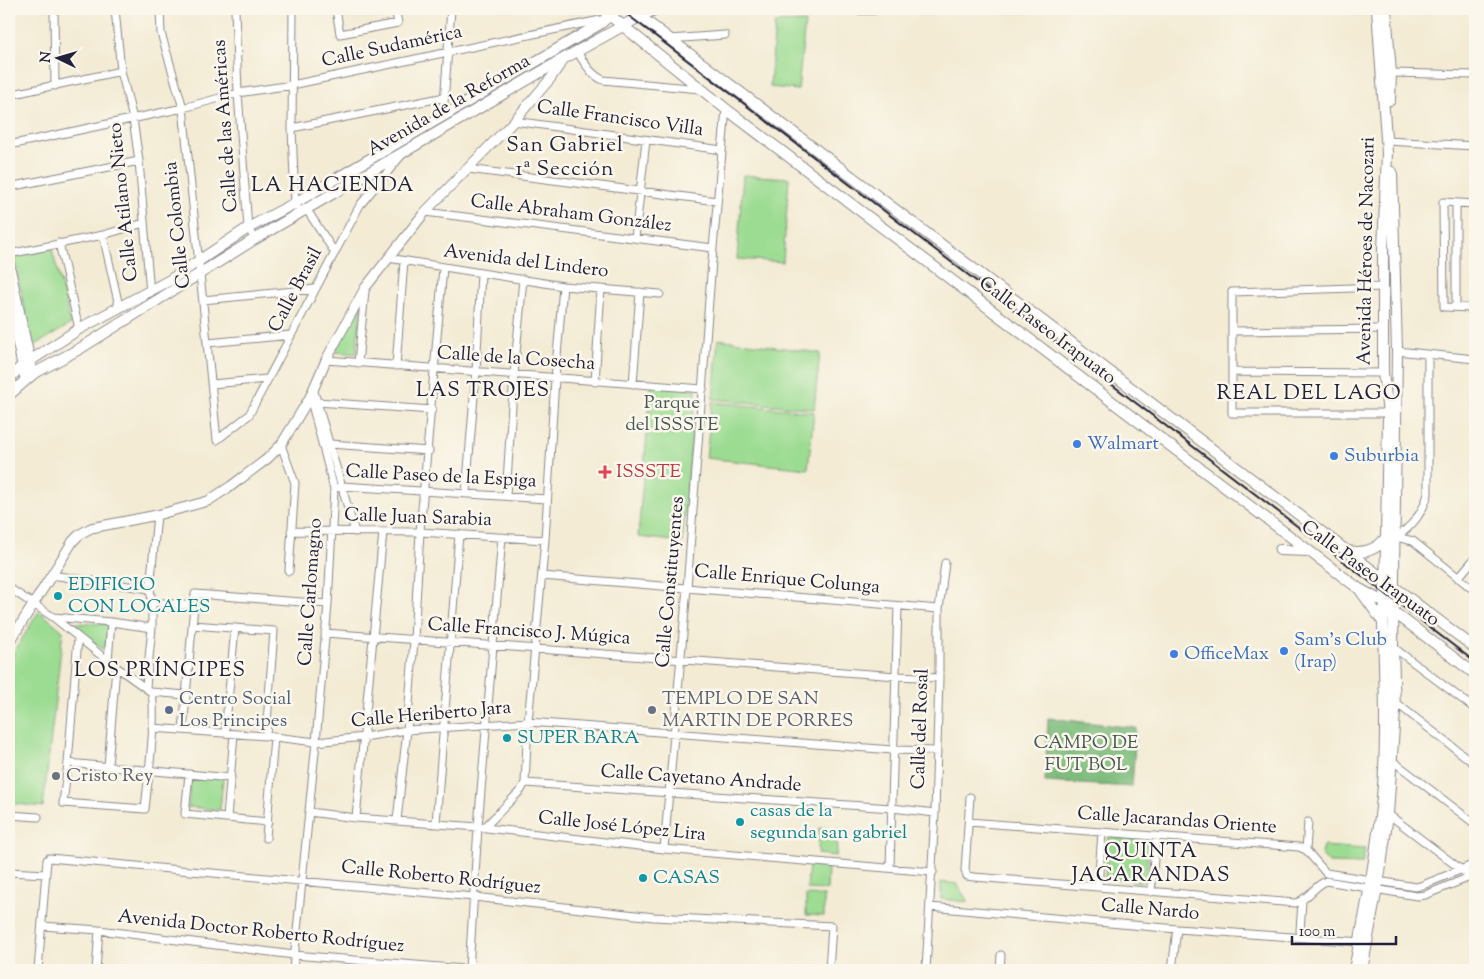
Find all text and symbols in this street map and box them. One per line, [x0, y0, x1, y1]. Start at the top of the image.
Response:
street label: Calle Sudamérica [319, 19, 465, 75]
north arrow [32, 32, 82, 82]
street label: Calle de las Américas [206, 39, 246, 213]
street label: Avenida de la Reforma [362, 48, 536, 164]
text: N [37, 51, 57, 63]
street label: Calle Francisco Villa [535, 94, 705, 144]
street label: Calle Atilano Nieto [102, 121, 146, 283]
district label: San Gabriel 1ª Sección [506, 131, 624, 185]
street label: Avenida Héroes de Nacozari [1352, 136, 1382, 366]
street label: Calle Colombia [158, 160, 198, 290]
district label: LA HACIENDA [251, 171, 415, 201]
street label: Calle Abraham González [469, 188, 673, 240]
street label: Avenida del Lindero [442, 238, 610, 286]
street label: Calle Brasil [262, 243, 330, 337]
street label: Calle Paseo Irapuato [973, 270, 1121, 392]
street label: Calle de la Cosecha [436, 340, 596, 378]
district label: LAS TROJES [416, 376, 550, 406]
district label: REAL DEL LAGO [1216, 379, 1402, 409]
park label: Parque del ISSSTE [625, 390, 719, 439]
place label: Walmart [1087, 431, 1159, 458]
marker: Walmart [1071, 438, 1083, 450]
place label: Suburbia [1344, 443, 1419, 470]
marker: Suburbia [1328, 450, 1340, 462]
street label: Calle Paseo de la Espiga [345, 459, 538, 496]
place label: ISSSTE [616, 459, 682, 486]
marker: ISSSTE [598, 465, 612, 479]
street label: Calle Constituyentes [650, 495, 692, 669]
street label: Calle Juan Sarabia [344, 502, 492, 534]
street label: Calle Paseo Irapuato [1295, 514, 1445, 634]
street label: Calle Carlomagno [292, 517, 330, 667]
street label: Calle Enrique Colunga [693, 558, 881, 602]
place label: EDIFICIO CON LOCALES [68, 572, 210, 621]
marker: EDIFICIO CON LOCALES [52, 590, 64, 602]
street label: Calle Francisco J. Múgica [427, 611, 632, 653]
place label: Sam's Club (Irap) [1294, 627, 1387, 676]
place label: OfficeMax [1184, 641, 1269, 668]
marker: Sam's Club (Irap) [1278, 645, 1290, 657]
marker: OfficeMax [1168, 648, 1180, 660]
district label: LOS PRÍNCIPES [74, 656, 246, 686]
street label: Calle del Rosal [905, 668, 937, 790]
place label: Centro Social Los Principes [179, 686, 292, 735]
place label: TEMPLO DE SAN MARTIN DE PORRES [662, 686, 853, 735]
street label: Calle Heriberto Jara [350, 695, 512, 735]
marker: Centro Social Los Principes [163, 704, 175, 716]
marker: TEMPLO DE SAN MARTIN DE PORRES [646, 704, 658, 716]
place label: SUPER BARA [517, 725, 640, 752]
park label: CAMPO DE FUT BOL [1034, 730, 1139, 779]
marker: SUPER BARA [501, 732, 513, 744]
street label: Calle Cayetano Andrade [600, 759, 802, 799]
place label: Cristo Rey [66, 763, 154, 790]
marker: Cristo Rey [50, 770, 62, 782]
place label: casas de la segunda san gabriel [750, 798, 907, 847]
street label: Calle Jacarandas Oriente [1076, 801, 1278, 841]
street label: Calle José López Lira [537, 805, 707, 849]
marker: casas de la segunda san gabriel [734, 816, 746, 828]
district label: QUINTA JACARANDAS [1071, 837, 1230, 891]
street label: Calle Roberto Rodríguez [340, 854, 542, 902]
place label: CASAS [653, 865, 720, 892]
marker: CASAS [637, 872, 649, 884]
street label: Calle Nardo [1100, 892, 1200, 928]
street label: Avenida Doctor Roberto Rodríguez [116, 904, 406, 960]
scale bar [1292, 914, 1395, 946]
text: 100 m [1299, 922, 1336, 943]

